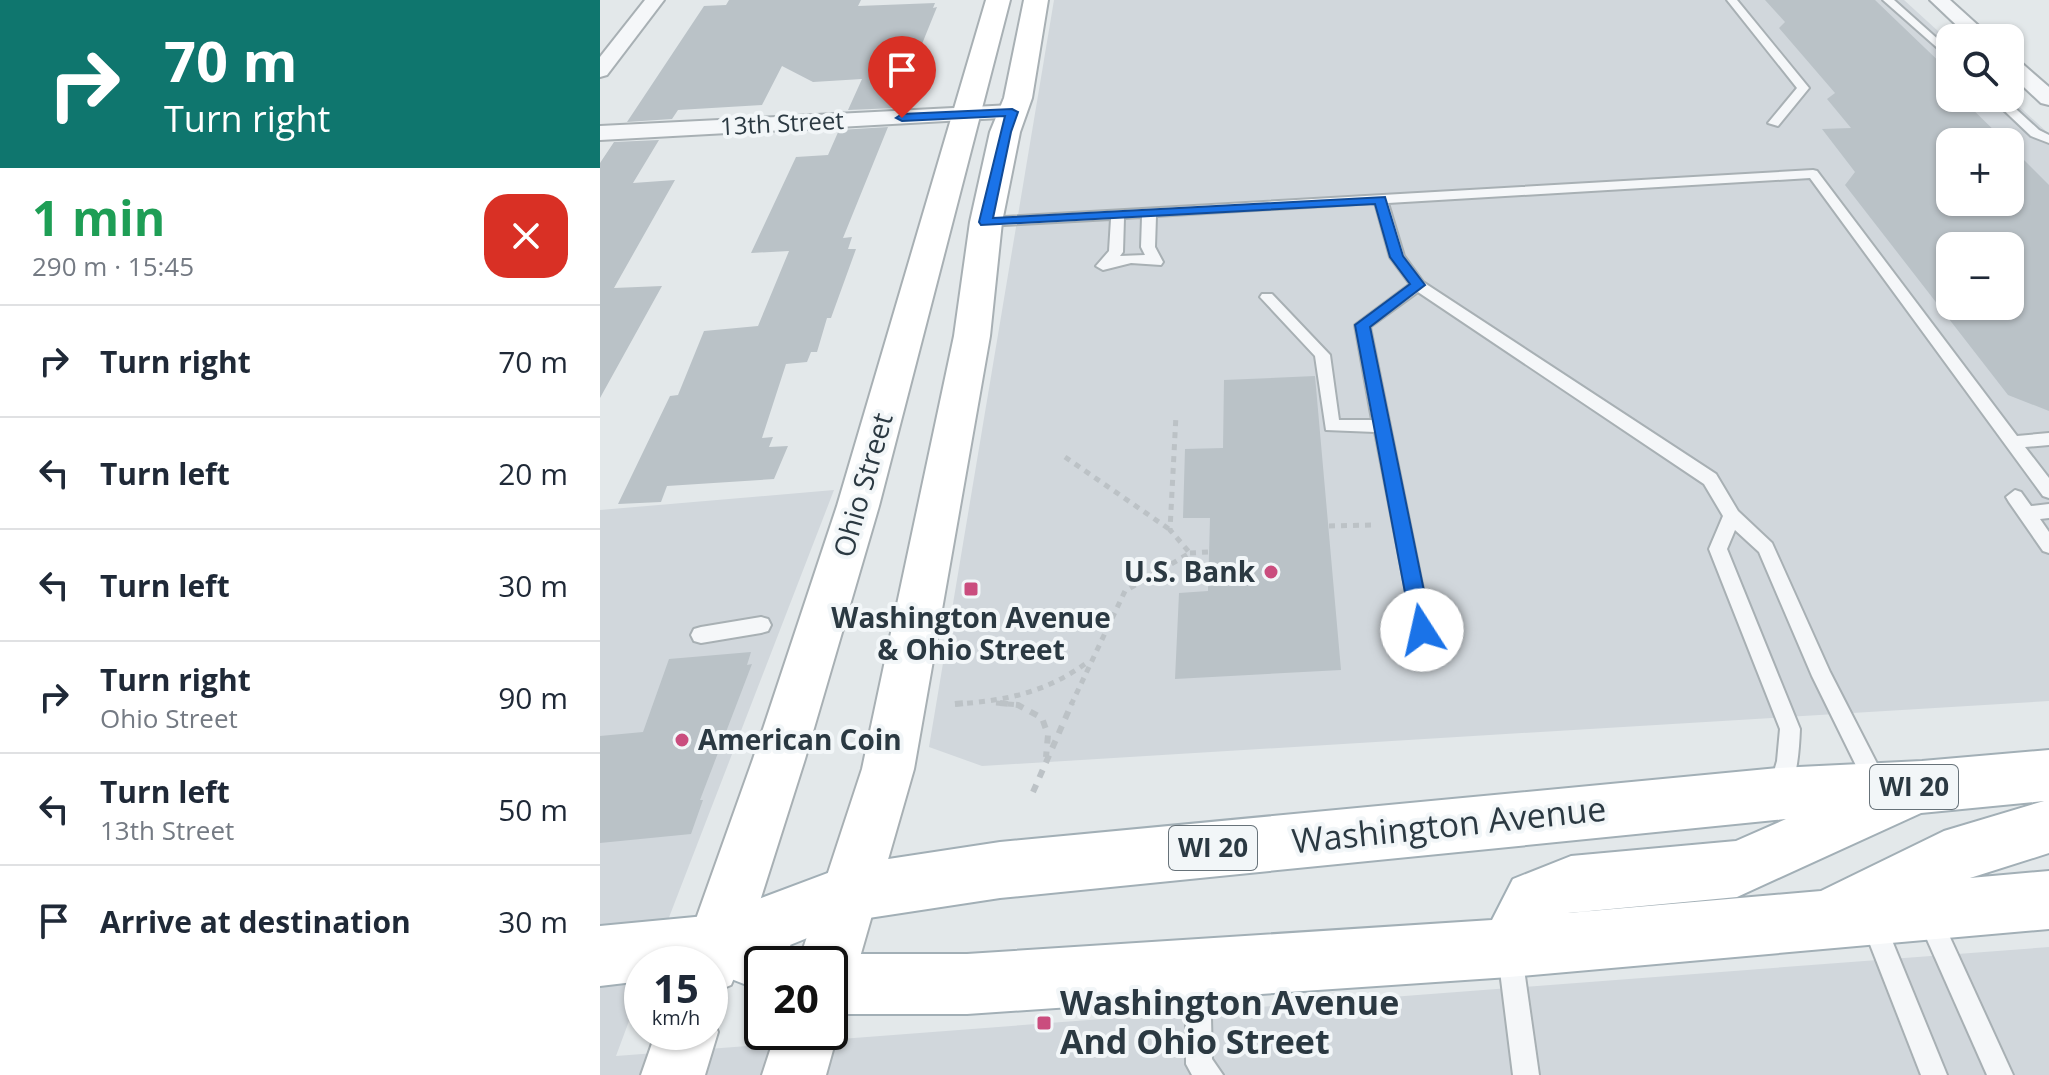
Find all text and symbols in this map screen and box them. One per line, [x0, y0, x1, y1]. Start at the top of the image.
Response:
text: 70 m [164, 22, 298, 98]
map controls [1936, 24, 2024, 320]
button: search [1936, 24, 2024, 112]
icon: right [32, 32, 136, 136]
pin [868, 36, 936, 118]
icon: arrive [880, 48, 924, 92]
text: Turn right [164, 94, 330, 143]
street label: 13th Street [719, 103, 845, 142]
button: + [1936, 128, 2024, 216]
text: 1 min [32, 185, 165, 250]
button: close [484, 194, 568, 278]
button: − [1936, 232, 2024, 320]
text: 290 m · 15:45 [32, 248, 194, 284]
icon: right [32, 339, 76, 383]
text: Turn right [100, 341, 251, 382]
text: 70 m [498, 341, 568, 382]
street label: Ohio Street [823, 408, 901, 561]
icon: left [32, 451, 76, 495]
text: Turn left [100, 453, 230, 494]
text: 20 m [498, 453, 568, 494]
place label: U.S. Bank [1124, 552, 1256, 590]
icon: left [32, 563, 76, 607]
marker: U.S. Bank [1262, 563, 1280, 581]
text: Turn left [100, 565, 230, 606]
text: 30 m [498, 565, 568, 606]
marker: Washington Avenue & Ohio Street [962, 580, 980, 598]
position arrow [1380, 588, 1464, 672]
place label: Washington Avenue & Ohio Street [831, 598, 1111, 668]
text: Turn right [100, 659, 251, 700]
icon: right [32, 675, 76, 719]
text: 90 m [498, 677, 568, 718]
text: Ohio Street [100, 700, 238, 736]
place label: American Coin [698, 720, 902, 758]
marker: American Coin [673, 731, 691, 749]
road number: WI 20 [1870, 765, 1958, 809]
text: Turn left [100, 771, 230, 812]
street label: Washington Avenue [1289, 785, 1608, 863]
icon: left [32, 787, 76, 831]
text: 50 m [498, 789, 568, 830]
text: 13th Street [100, 812, 234, 848]
road number: WI 20 [1169, 826, 1257, 870]
icon: arrive [32, 899, 76, 943]
text: Arrive at destination [100, 901, 411, 942]
text: 30 m [498, 901, 568, 942]
speed limit sign: 20 [744, 946, 848, 1050]
text: 15 [653, 960, 699, 1015]
place label: Washington Avenue And Ohio Street [1060, 979, 1399, 1064]
text: km/h [652, 1004, 700, 1031]
marker: Washington Avenue And Ohio Street [1035, 1014, 1053, 1032]

